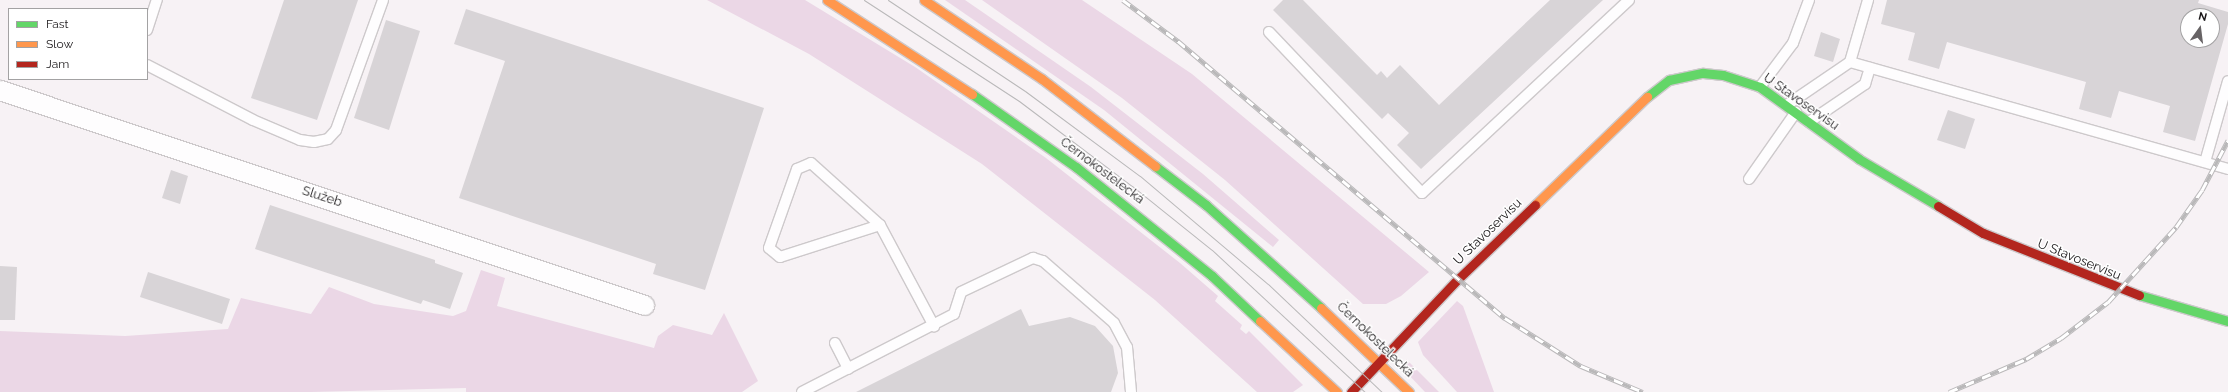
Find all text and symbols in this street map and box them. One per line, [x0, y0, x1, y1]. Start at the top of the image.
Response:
legend [8, 8, 148, 80]
north arrow [2180, 8, 2220, 48]
text: N [2197, 10, 2208, 24]
text: Fast [46, 17, 69, 31]
text: Slow [46, 37, 73, 51]
text: Jam [46, 57, 69, 71]
street label: U Stavoservisu [1760, 70, 1842, 134]
street label: Černokostelecká [1057, 134, 1147, 208]
street label: Služeb [300, 183, 344, 211]
street label: U Stavoservisu [1451, 196, 1525, 268]
street label: U Stavoservisu [2035, 236, 2123, 284]
street label: Černokostelecká [1333, 299, 1417, 381]

